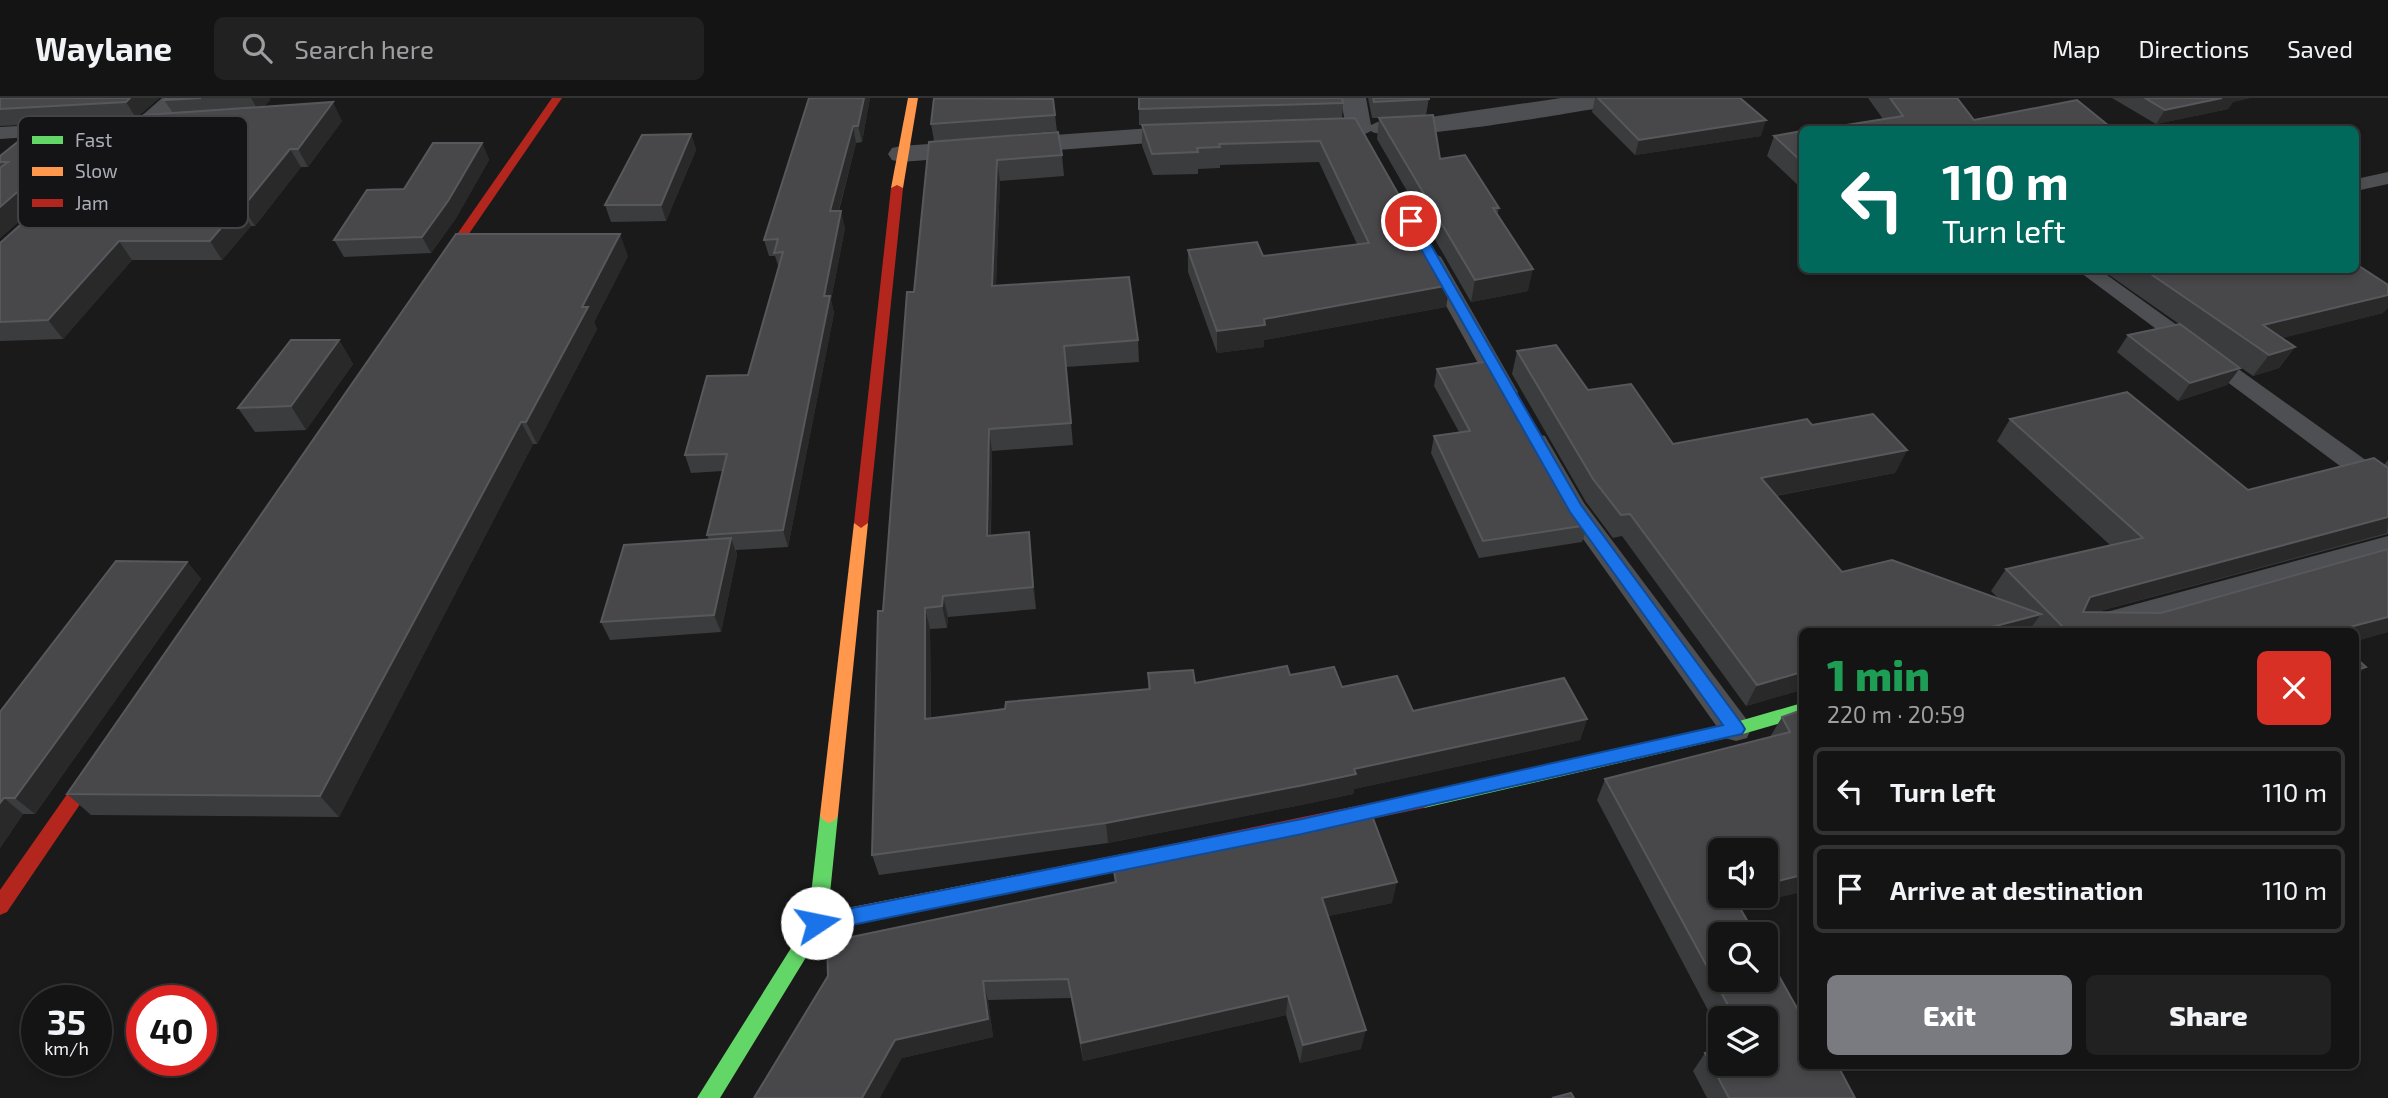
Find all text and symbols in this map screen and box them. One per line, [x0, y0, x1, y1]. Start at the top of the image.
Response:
search box [214, 17, 704, 80]
text: Waylane [35, 28, 172, 68]
icon: search [238, 29, 276, 67]
text: Search here [294, 33, 434, 64]
text: Map [2052, 34, 2100, 63]
text: Directions [2138, 34, 2249, 63]
text: Saved [2287, 34, 2353, 63]
legend [18, 116, 248, 228]
text: Fast [75, 128, 112, 151]
text: 110 m [1942, 151, 2069, 210]
icon: left [1827, 154, 1918, 245]
text: Slow [75, 159, 118, 182]
text: Jam [75, 191, 109, 214]
pin [1381, 191, 1441, 251]
icon: arrive [1392, 202, 1430, 240]
text: Turn left [1942, 211, 2066, 249]
text: 1 min [1827, 649, 1930, 699]
button: close [2257, 651, 2331, 725]
text: 220 m · 20:59 [1827, 700, 1965, 728]
icon: left [1831, 772, 1869, 810]
text: Turn left [1890, 776, 1996, 807]
text: 110 m [2262, 776, 2327, 807]
map controls [1708, 838, 1778, 1076]
button: sound [1708, 838, 1778, 908]
icon: arrive [1831, 870, 1869, 908]
text: Arrive at destination [1890, 874, 2143, 905]
text: 110 m [2262, 874, 2327, 905]
position arrow [780, 886, 854, 960]
button: search [1708, 922, 1778, 992]
button: Exit [1827, 975, 2072, 1055]
button: Share [2086, 975, 2331, 1055]
speed limit sign: 40 [126, 985, 217, 1076]
text: 35 [47, 1000, 86, 1042]
button: layers [1708, 1006, 1778, 1076]
text: km/h [44, 1037, 89, 1059]

